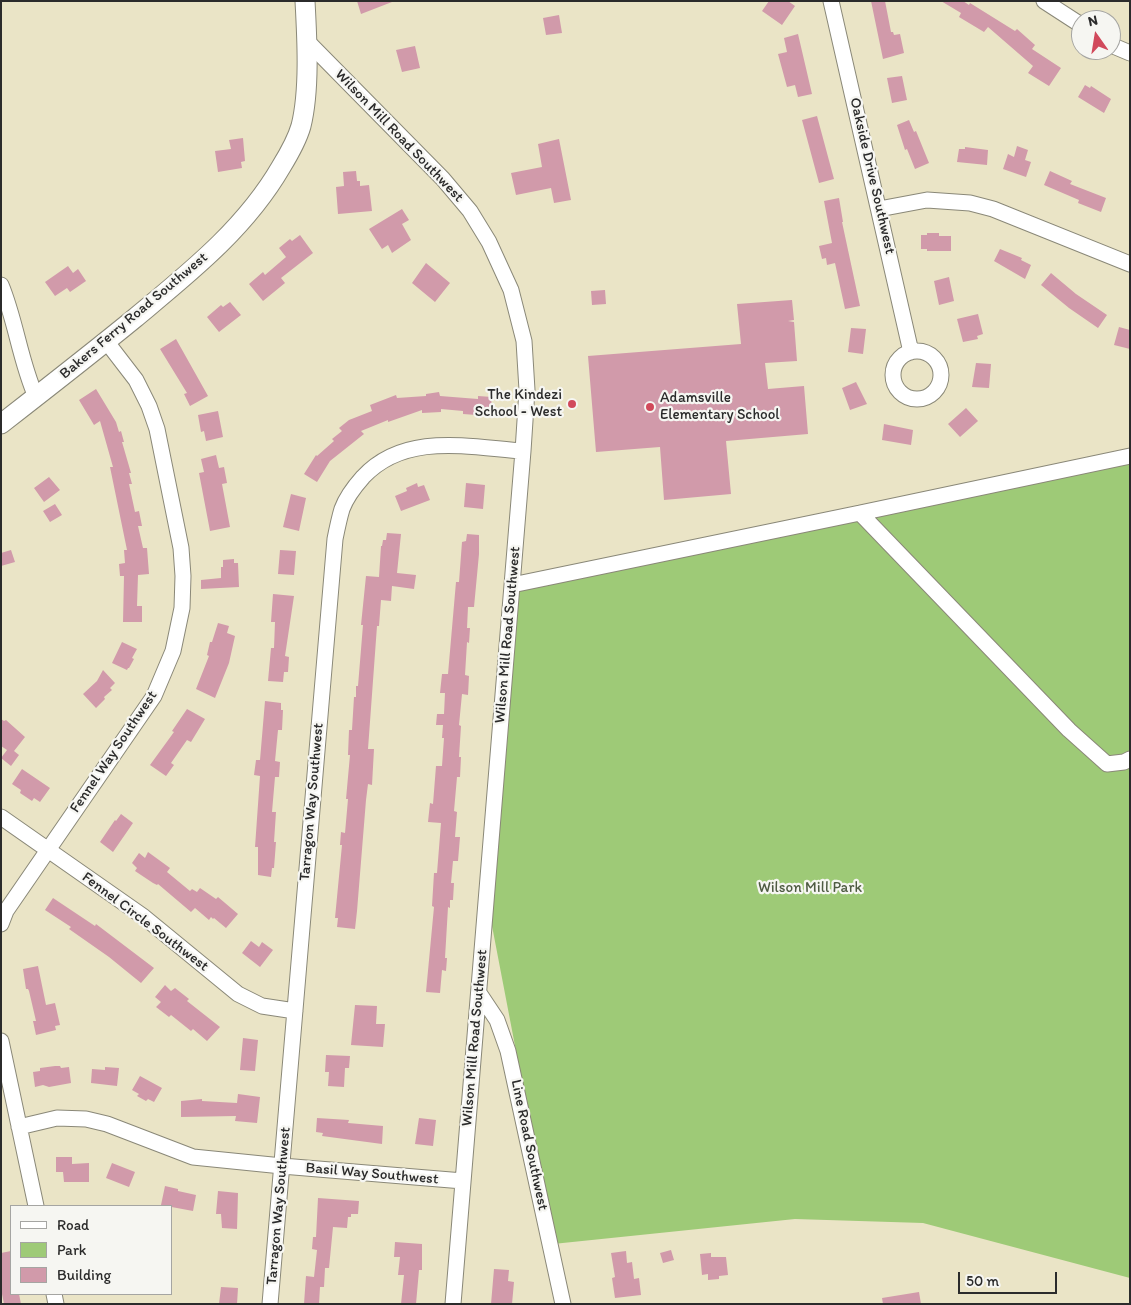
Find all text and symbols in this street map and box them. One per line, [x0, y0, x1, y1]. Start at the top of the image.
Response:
north arrow [1071, 10, 1121, 60]
text: N [1086, 12, 1099, 30]
street label: Wilson Mill Road Southwest [331, 66, 467, 206]
street label: Oakside Drive Southwest [845, 96, 899, 256]
street label: Bakers Ferry Road Southwest [56, 249, 212, 383]
place label: The Kindezi School - West [475, 386, 562, 421]
place label: Adamsville Elementary School [660, 389, 780, 424]
marker: The Kindezi School - West [566, 398, 578, 410]
marker: Adamsville Elementary School [644, 401, 656, 413]
street label: Wilson Mill Road Southwest [491, 546, 525, 724]
street label: Fennel Way Southwest [66, 688, 162, 816]
street label: Tarragon Way Southwest [296, 722, 328, 882]
street label: Fennel Circle Southwest [78, 868, 212, 976]
park label: Wilson Mill Park [758, 879, 862, 897]
street label: Wilson Mill Road Southwest [458, 949, 492, 1127]
street label: Line Road Southwest [506, 1078, 552, 1212]
street label: Tarragon Way Southwest [263, 1126, 295, 1286]
street label: Basil Way Southwest [305, 1159, 439, 1189]
legend [10, 1205, 172, 1295]
text: Road [57, 1216, 89, 1234]
text: Park [57, 1241, 87, 1259]
scale bar [961, 1262, 1060, 1294]
text: Building [57, 1266, 111, 1284]
text: 50 m [966, 1272, 999, 1290]

